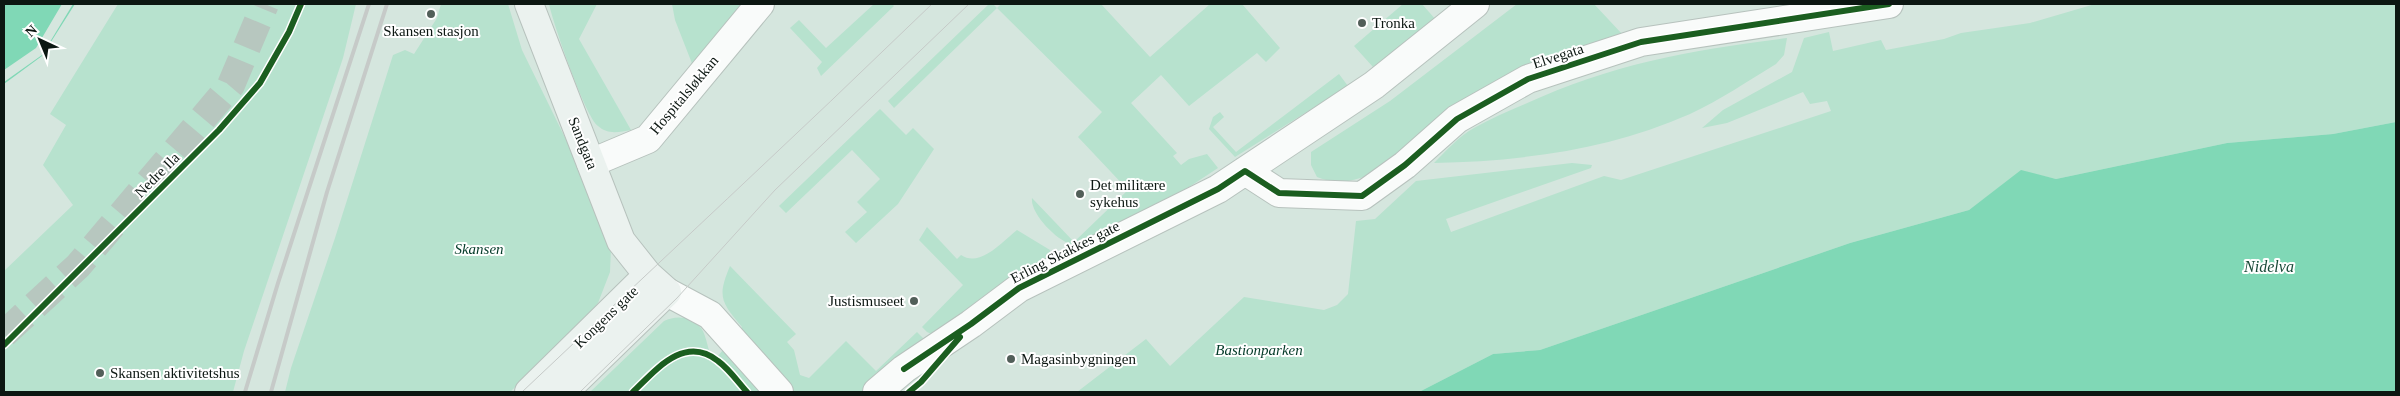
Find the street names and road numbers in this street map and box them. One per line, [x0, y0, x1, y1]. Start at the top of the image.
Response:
street label: Elvegata [1531, 40, 1586, 72]
street label: Hospitalsløkkan [647, 52, 722, 137]
street label: Sandgata [565, 115, 601, 172]
street label: Nedre Ila [131, 149, 183, 201]
street label: Erling Skakkes gate [1008, 217, 1122, 286]
street label: Kongens gate [571, 283, 641, 351]

